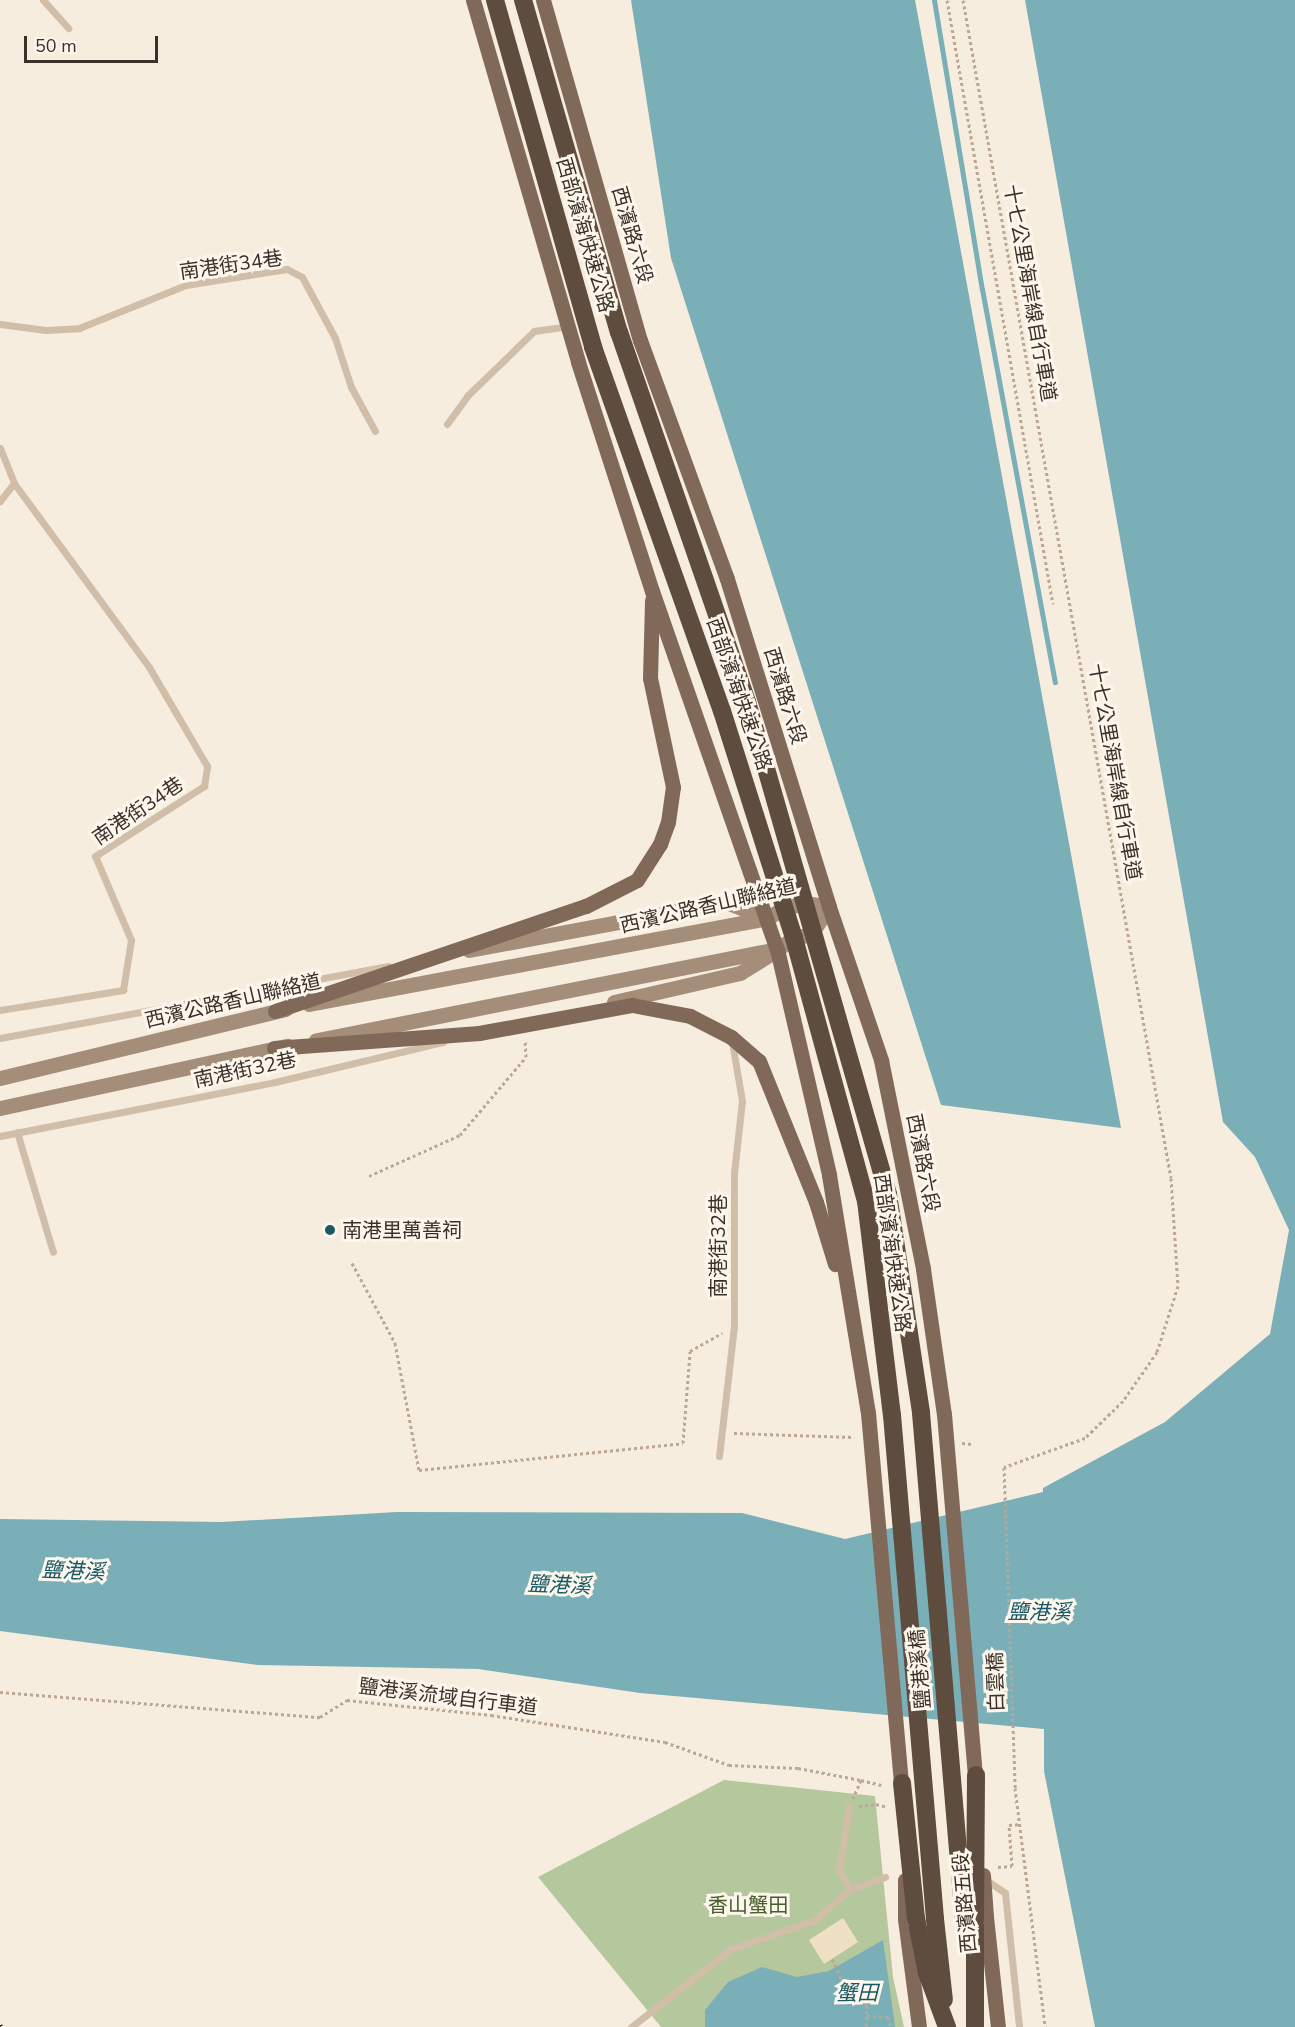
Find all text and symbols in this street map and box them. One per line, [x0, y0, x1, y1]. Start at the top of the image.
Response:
scale bar [27, 24, 160, 62]
text: 50 m [35, 34, 77, 58]
street label: 西部濱海快速公路 [551, 155, 619, 315]
street label: 十七公里海岸線自行車道 [999, 183, 1061, 403]
street label: 西濱路六段 [607, 184, 657, 286]
street label: 南港街34巷 [178, 246, 284, 284]
street label: 西部濱海快速公路 [702, 614, 776, 774]
street label: 西濱路六段 [759, 645, 811, 747]
street label: 十七公里海岸線自行車道 [1084, 662, 1146, 882]
street label: 南港街34巷 [88, 772, 188, 850]
street label: 西濱公路香山聯絡道 [618, 874, 798, 938]
street label: 西濱公路香山聯絡道 [143, 969, 323, 1033]
street label: 南港街32巷 [192, 1047, 298, 1093]
street label: 西濱路六段 [902, 1112, 944, 1214]
street label: 西部濱海快速公路 [869, 1172, 915, 1334]
street label: 南港街32巷 [706, 1194, 730, 1298]
place label: 南港里萬善祠 [342, 1218, 462, 1242]
marker: 南港里萬善祠 [323, 1223, 337, 1237]
water label: 鹽港溪 [41, 1557, 105, 1585]
water label: 鹽港溪 [527, 1571, 591, 1599]
water label: 鹽港溪 [1008, 1599, 1070, 1625]
street label: 鹽港溪橋 [905, 1628, 935, 1710]
street label: 白雲橋 [983, 1652, 1009, 1712]
street label: 鹽港溪流域自行車道 [357, 1674, 539, 1720]
street label: 西濱路五段 [949, 1852, 981, 1954]
park label: 香山蟹田 [708, 1893, 788, 1917]
water label: 蟹田 [836, 1980, 878, 2006]

